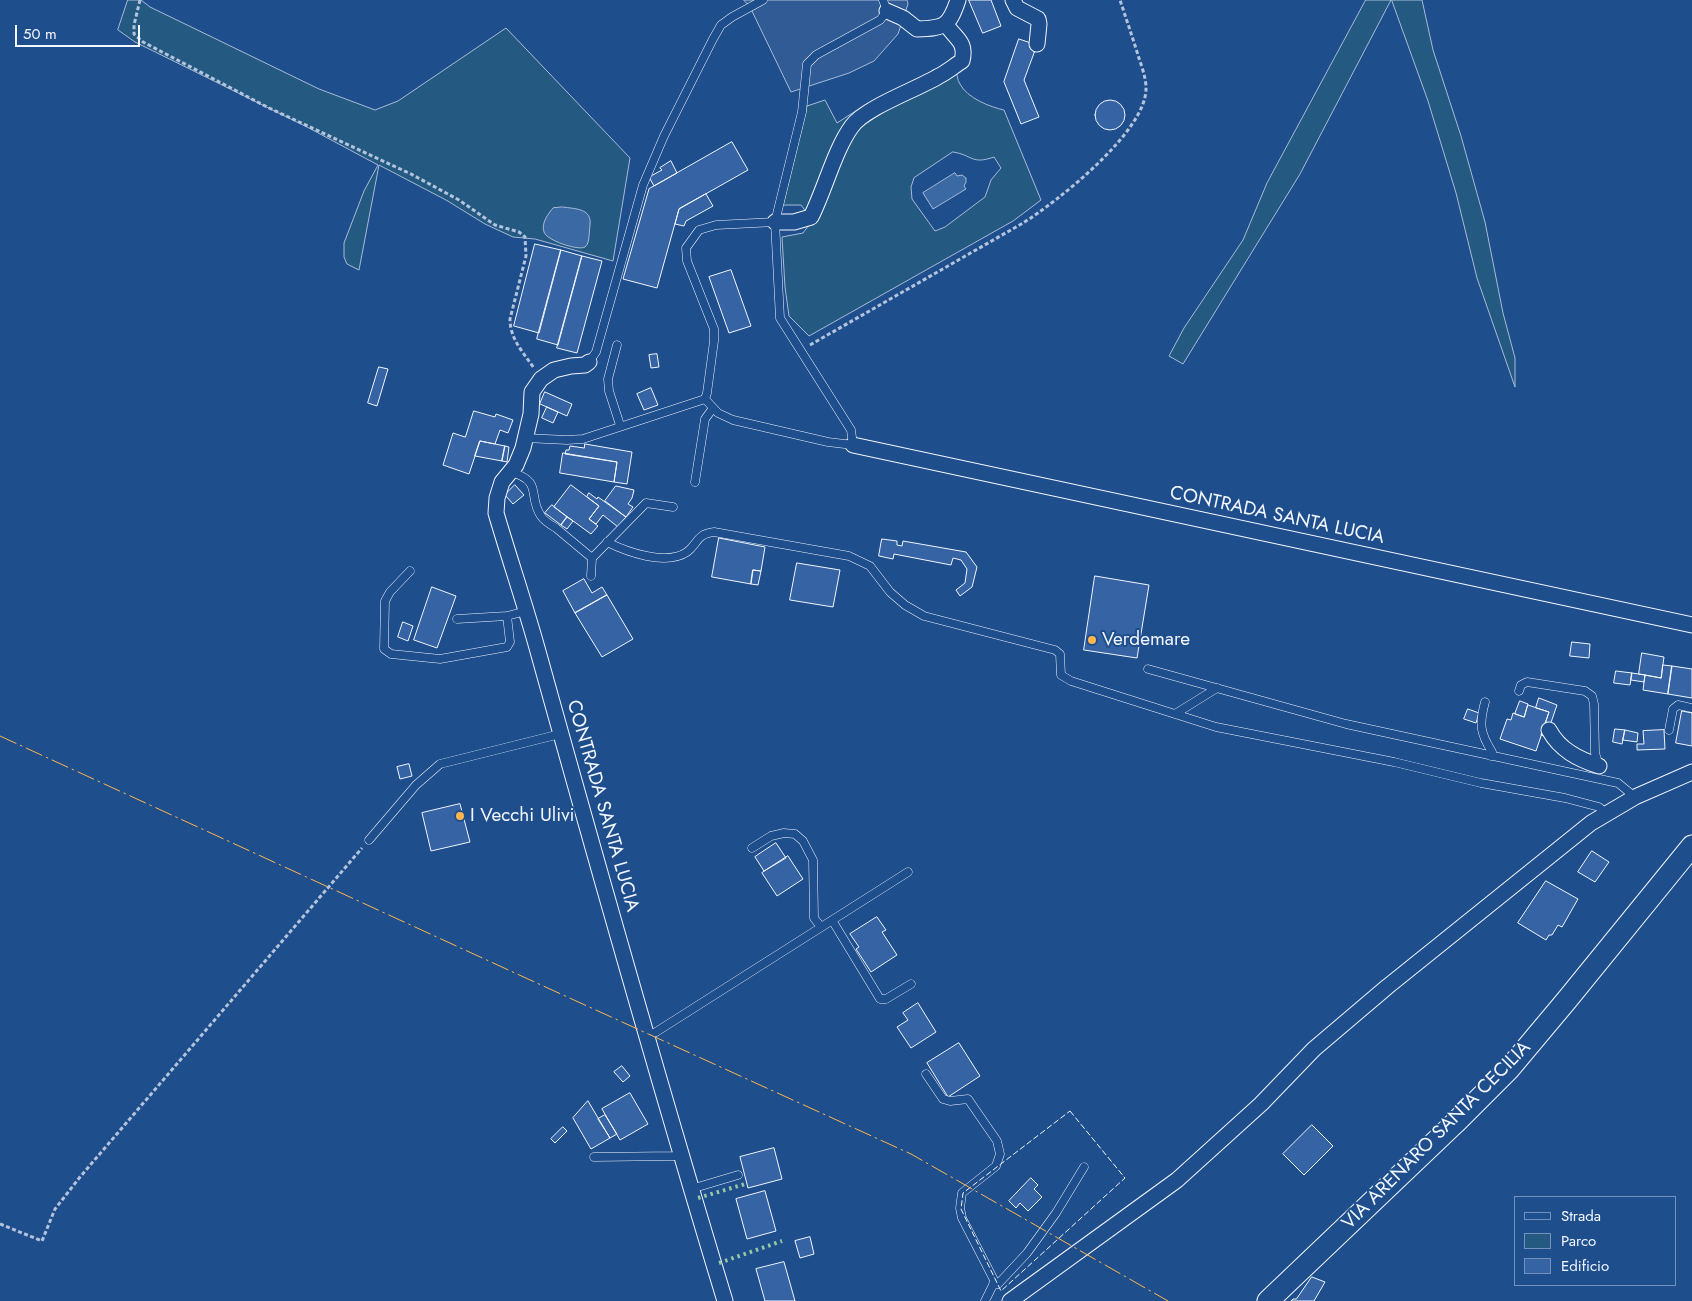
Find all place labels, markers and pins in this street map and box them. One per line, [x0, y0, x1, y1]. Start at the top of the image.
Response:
place label: Verdemare [1102, 629, 1190, 651]
marker: Verdemare [1086, 634, 1098, 646]
place label: I Vecchi Ulivi [470, 805, 574, 827]
marker: I Vecchi Ulivi [454, 810, 466, 822]

